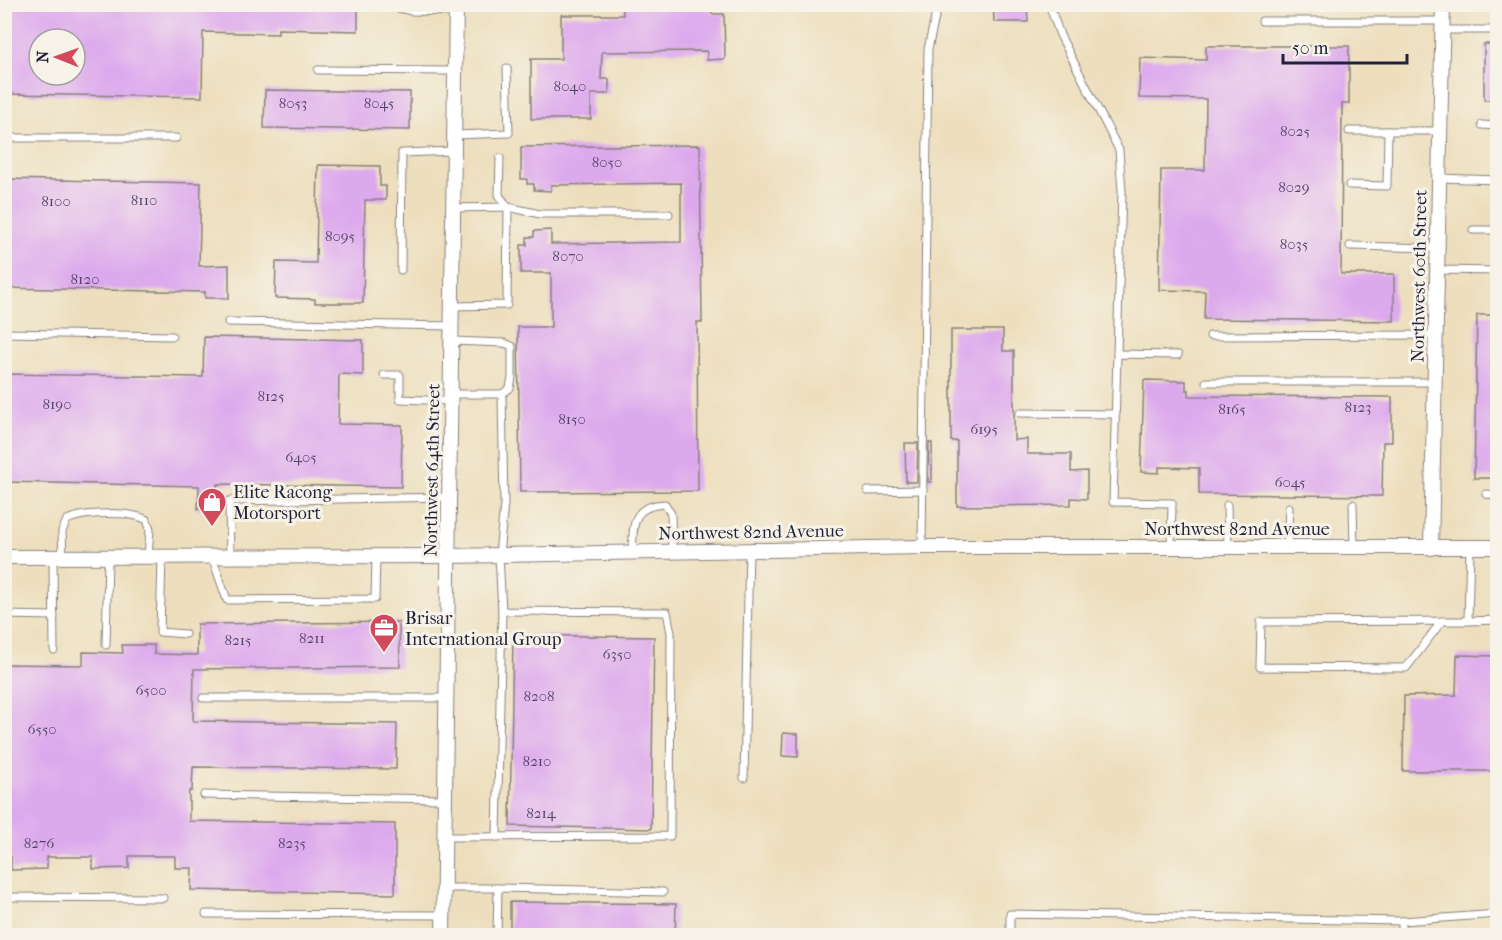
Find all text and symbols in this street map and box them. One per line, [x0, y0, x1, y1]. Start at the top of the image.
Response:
north arrow [27, 27, 87, 87]
scale bar [1283, 27, 1408, 65]
text: 50 m [1292, 38, 1329, 59]
text: N [33, 50, 52, 63]
house number: 8040 [554, 77, 586, 95]
house number: 8053 [279, 94, 307, 112]
house number: 8045 [364, 94, 394, 112]
house number: 8025 [1280, 122, 1310, 140]
house number: 8050 [592, 153, 622, 171]
house number: 8029 [1278, 178, 1310, 196]
street label: Northwest 60th Street [1407, 189, 1432, 363]
house number: 8110 [131, 191, 157, 209]
house number: 8100 [41, 192, 71, 210]
house number: 8095 [325, 227, 355, 245]
house number: 8035 [1280, 235, 1308, 253]
house number: 8070 [552, 247, 584, 265]
house number: 8120 [71, 270, 99, 288]
street label: Northwest 64th Street [420, 383, 445, 557]
house number: 8125 [257, 387, 285, 405]
house number: 8190 [42, 395, 72, 413]
house number: 8123 [1345, 398, 1371, 416]
house number: 8165 [1218, 400, 1246, 418]
house number: 8150 [558, 410, 586, 428]
house number: 6195 [970, 420, 998, 438]
house number: 6405 [285, 448, 317, 466]
house number: 6045 [1274, 473, 1306, 491]
place label: Elite Racong Motorsport [233, 482, 332, 524]
shop icon: Elite Racong Motorsport [196, 486, 228, 528]
street label: Northwest 82nd Avenue [1144, 519, 1330, 540]
street label: Northwest 82nd Avenue [658, 520, 844, 545]
place label: Brisar International Group [405, 608, 562, 650]
office icon: Brisar International Group [368, 612, 400, 654]
house number: 8211 [299, 629, 325, 647]
house number: 8215 [224, 631, 252, 649]
house number: 6350 [603, 645, 631, 663]
house number: 6500 [135, 681, 167, 699]
house number: 8208 [523, 687, 555, 705]
house number: 6550 [27, 720, 57, 738]
house number: 8210 [523, 752, 551, 770]
house number: 8214 [526, 804, 557, 822]
house number: 8276 [24, 834, 55, 852]
house number: 8235 [278, 834, 306, 852]

